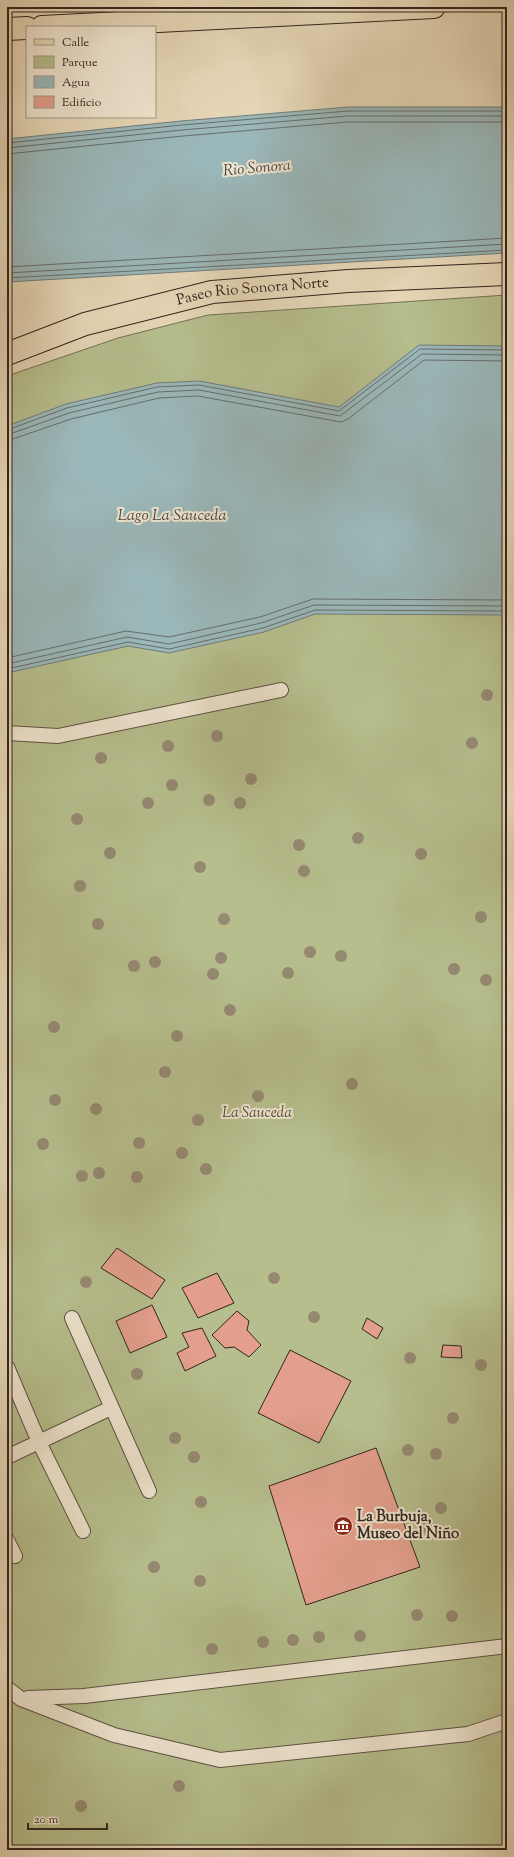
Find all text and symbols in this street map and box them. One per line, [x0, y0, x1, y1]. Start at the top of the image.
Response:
legend [26, 26, 156, 118]
text: Calle [62, 34, 90, 52]
text: Parque [62, 54, 98, 72]
text: Agua [62, 74, 90, 92]
text: Edificio [62, 94, 102, 112]
water label: Rio Sonora [222, 155, 292, 183]
street label: Paseo Rio Sonora Norte [174, 272, 330, 311]
water label: Lago La Sauceda [117, 505, 227, 528]
park label: La Sauceda [222, 1103, 292, 1124]
place label: La Burbuja, Museo del Niño [357, 1507, 459, 1545]
museum icon: La Burbuja, Museo del Niño [332, 1515, 354, 1537]
scale bar [28, 1805, 107, 1831]
text: 20 m [34, 1811, 59, 1829]

